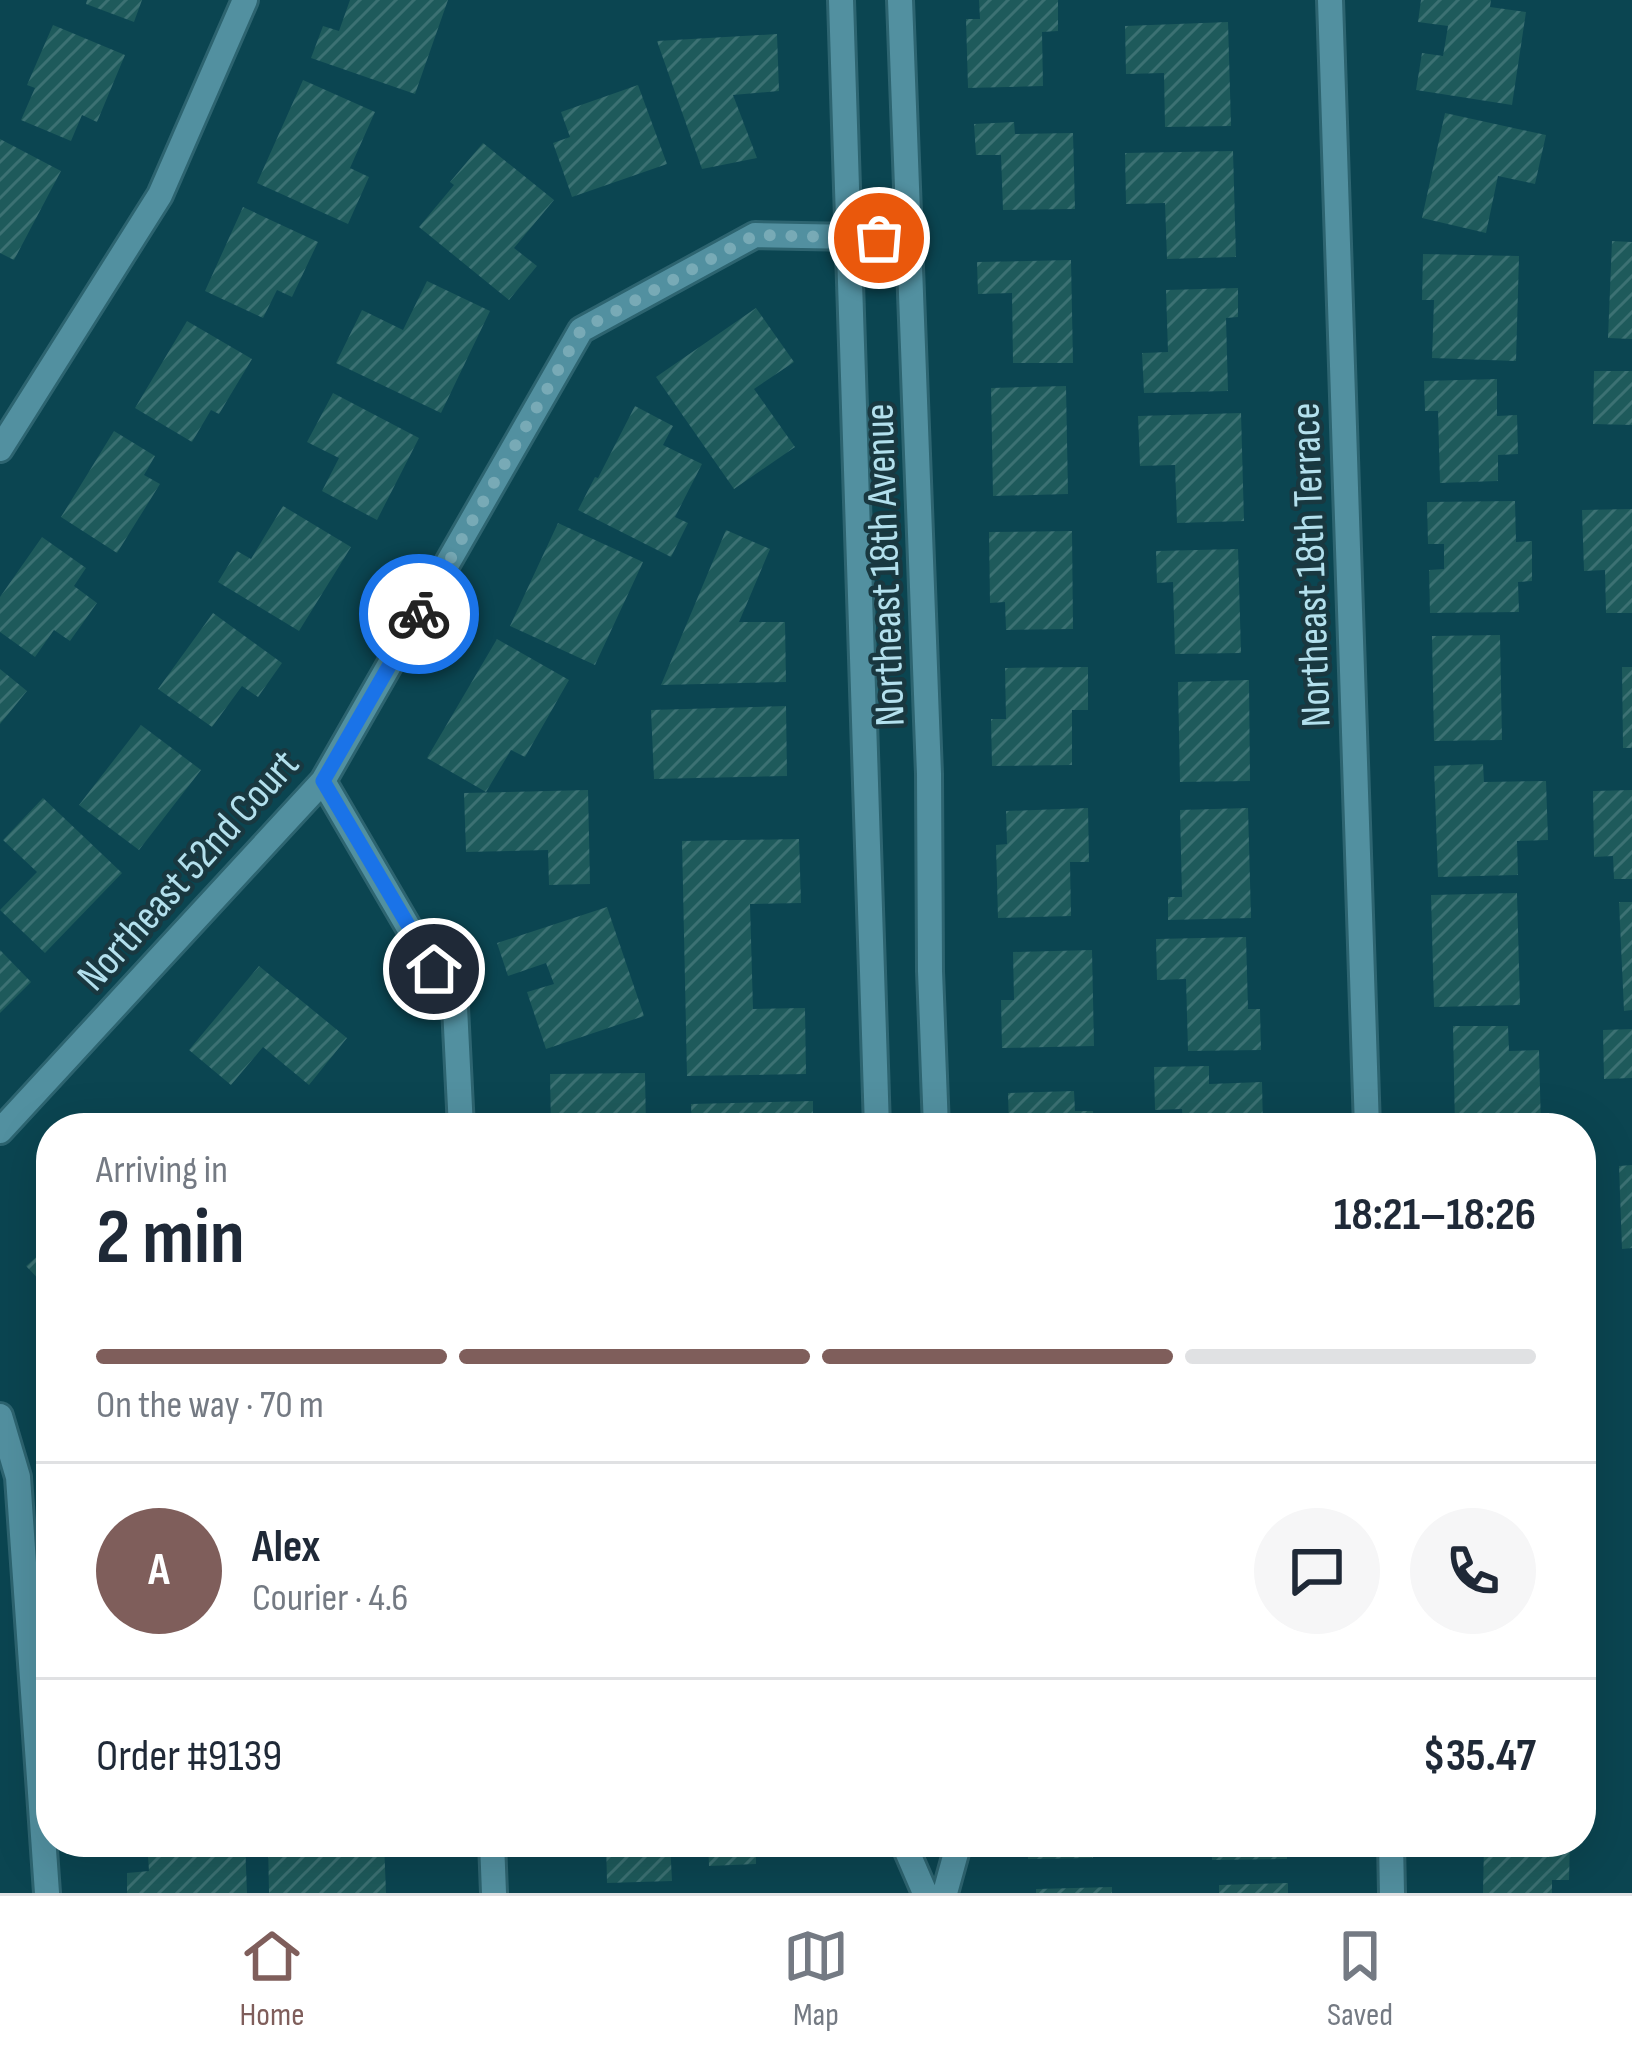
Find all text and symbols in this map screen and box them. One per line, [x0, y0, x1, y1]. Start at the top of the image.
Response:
pin [828, 187, 930, 289]
icon: bag [846, 205, 912, 271]
street label: Northeast 18th Terrace [1280, 402, 1343, 728]
street label: Northeast 18th Avenue [854, 403, 917, 727]
courier [359, 554, 479, 674]
icon: bike [386, 581, 452, 647]
street label: Northeast 52nd Court [67, 740, 310, 1002]
pin [383, 918, 485, 1020]
icon: home [401, 936, 467, 1002]
text: Arriving in [96, 1147, 228, 1194]
text: 18:21–18:26 [1334, 1188, 1536, 1243]
text: 2 min [96, 1192, 245, 1285]
text: On the way · 70 m [96, 1382, 324, 1429]
button: chat [1254, 1508, 1380, 1634]
button: phone [1410, 1508, 1536, 1634]
text: Alex [252, 1520, 320, 1575]
text: A [148, 1543, 170, 1598]
text: Courier · 4.6 [252, 1575, 408, 1622]
text: Order #9139 [96, 1729, 282, 1784]
text: $35.47 [1423, 1729, 1536, 1784]
tab: Home [239, 1923, 305, 2035]
tab: Map [783, 1923, 849, 2035]
tab: Saved [1327, 1923, 1393, 2035]

